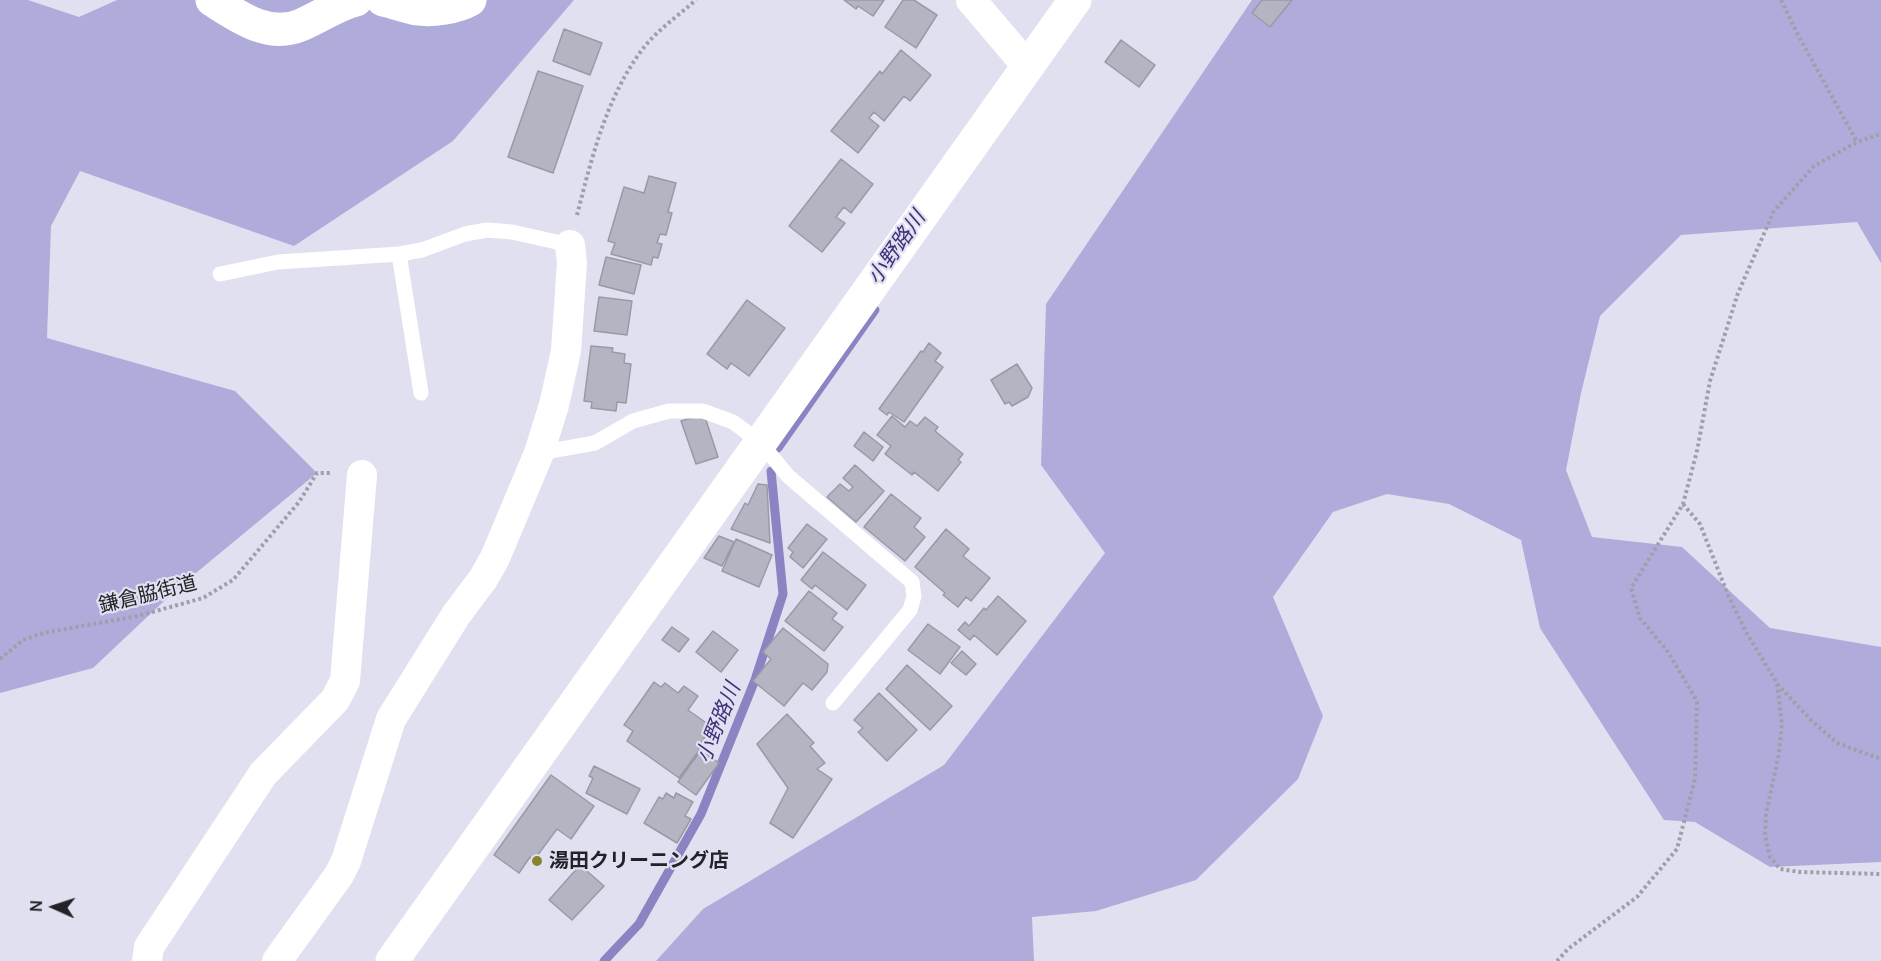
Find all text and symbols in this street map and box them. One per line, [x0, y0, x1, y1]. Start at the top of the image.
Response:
water label: 小野路川 [863, 206, 931, 290]
street label: 鎌倉脇街道 [97, 571, 199, 619]
water label: 小野路川 [692, 679, 746, 767]
place label: 湯田クリーニング店 [549, 849, 729, 873]
marker: 湯田クリーニング店 [530, 854, 544, 868]
north arrow [24, 877, 84, 937]
text: N [25, 900, 47, 912]

